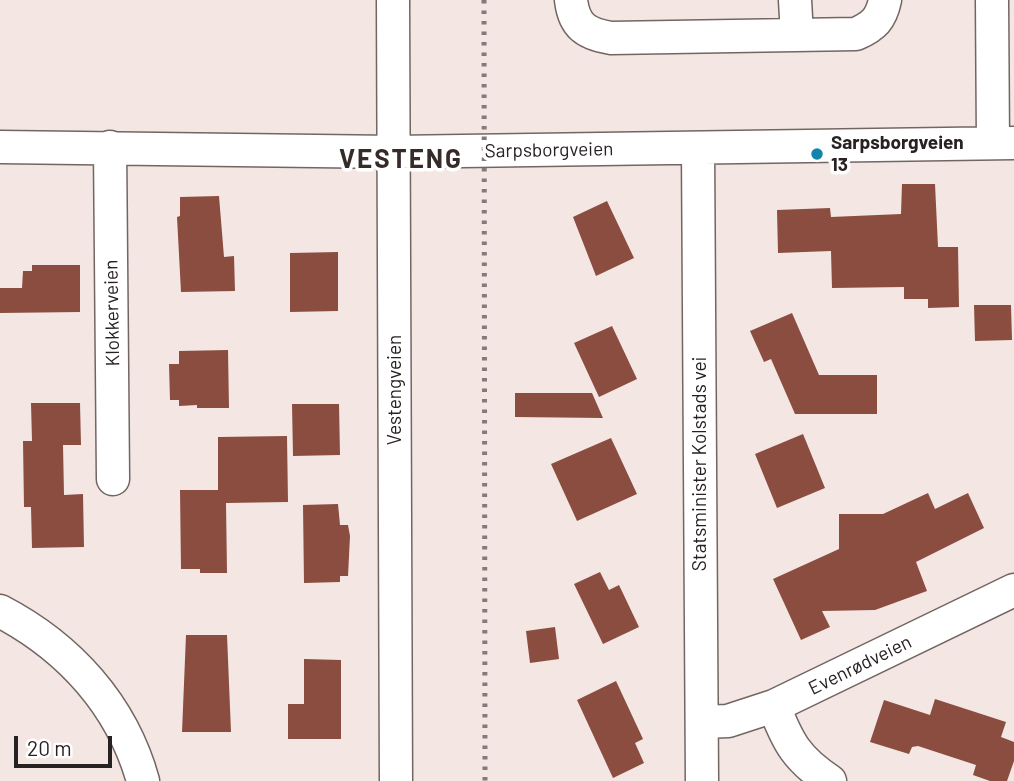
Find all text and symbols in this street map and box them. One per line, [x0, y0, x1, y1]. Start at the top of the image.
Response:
place label: Sarpsborgveien 13 [831, 132, 964, 176]
street label: Sarpsborgveien [484, 137, 614, 163]
district label: VESTENG [340, 143, 462, 175]
marker: Sarpsborgveien 13 [809, 146, 825, 162]
street label: Klokkerveien [100, 259, 124, 367]
street label: Vestengveien [384, 335, 406, 445]
street label: Statsminister Kolstads vei [689, 357, 711, 571]
street label: Evenrødveien [805, 630, 915, 700]
scale bar [18, 722, 116, 766]
text: 20 m [27, 735, 72, 760]

